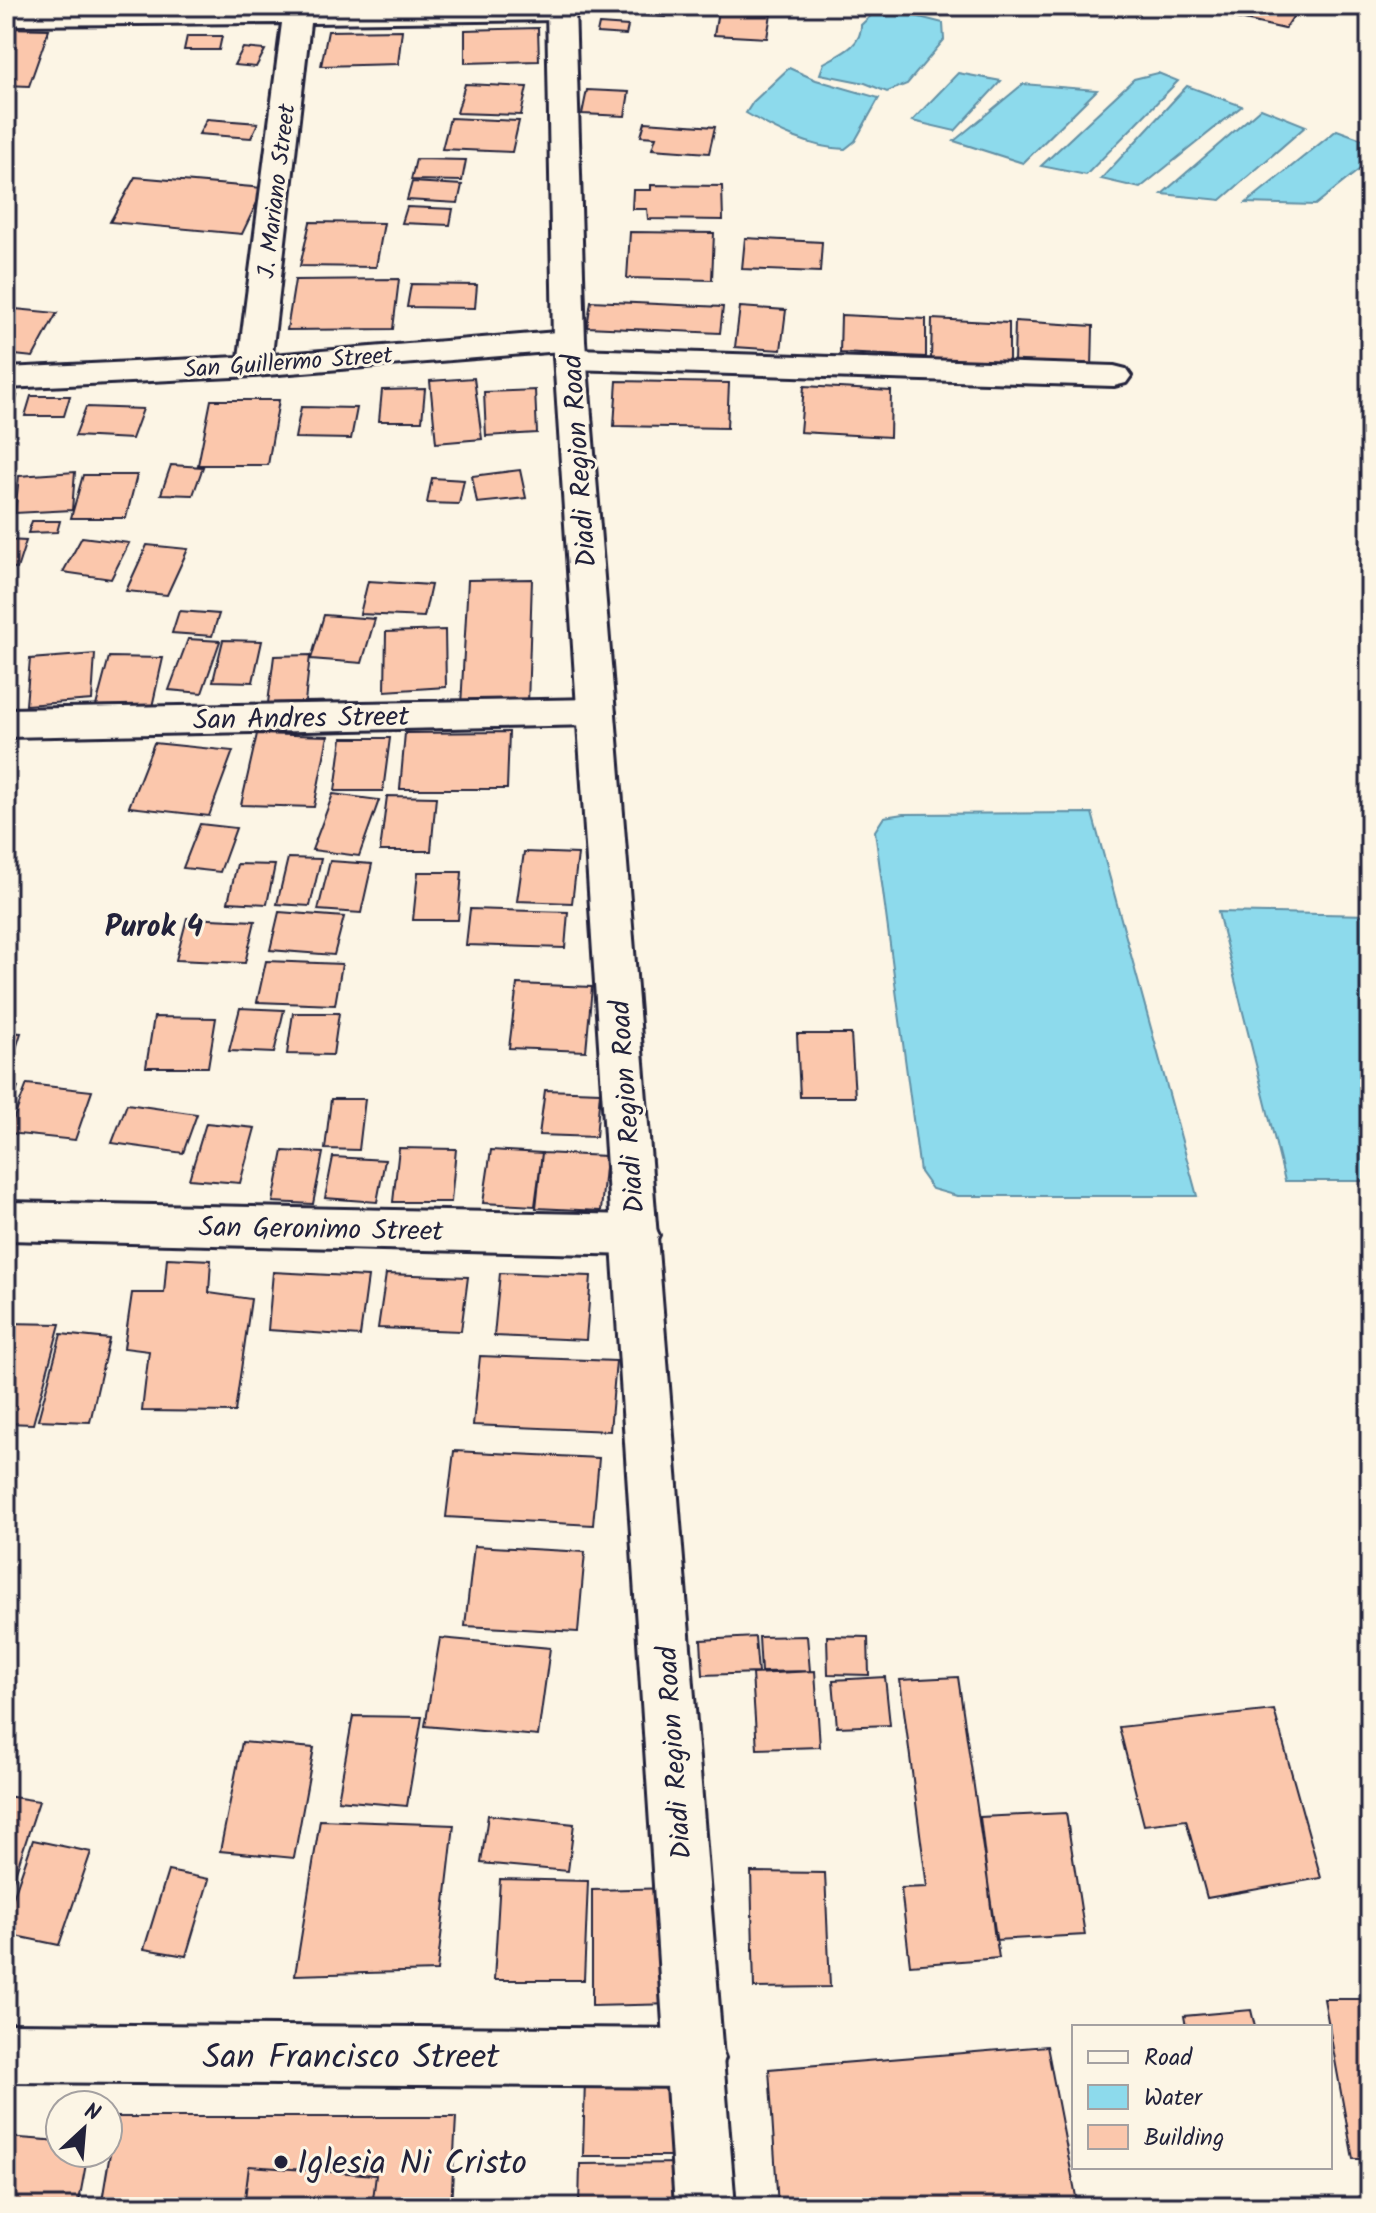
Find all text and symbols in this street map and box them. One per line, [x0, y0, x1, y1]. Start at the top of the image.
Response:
street label: J. Mariano Street [247, 101, 308, 281]
street label: San Guillermo Street [182, 337, 395, 390]
street label: Diadi Region Road [551, 352, 610, 569]
street label: San Andres Street [193, 695, 411, 744]
district label: Purok 4 [105, 904, 203, 952]
street label: Diadi Region Road [599, 998, 658, 1215]
street label: San Geronimo Street [198, 1206, 445, 1255]
street label: Diadi Region Road [646, 1644, 705, 1861]
legend [1072, 2025, 1332, 2169]
street label: San Francisco Street [203, 2032, 500, 2086]
text: Road [1144, 2039, 1193, 2078]
text: Water [1144, 2079, 1204, 2118]
north arrow [44, 2089, 124, 2169]
text: N [78, 2094, 106, 2132]
text: Building [1144, 2119, 1224, 2158]
place label: Iglesia Ni Cristo [297, 2138, 527, 2192]
marker: Iglesia Ni Cristo [272, 2153, 290, 2171]

